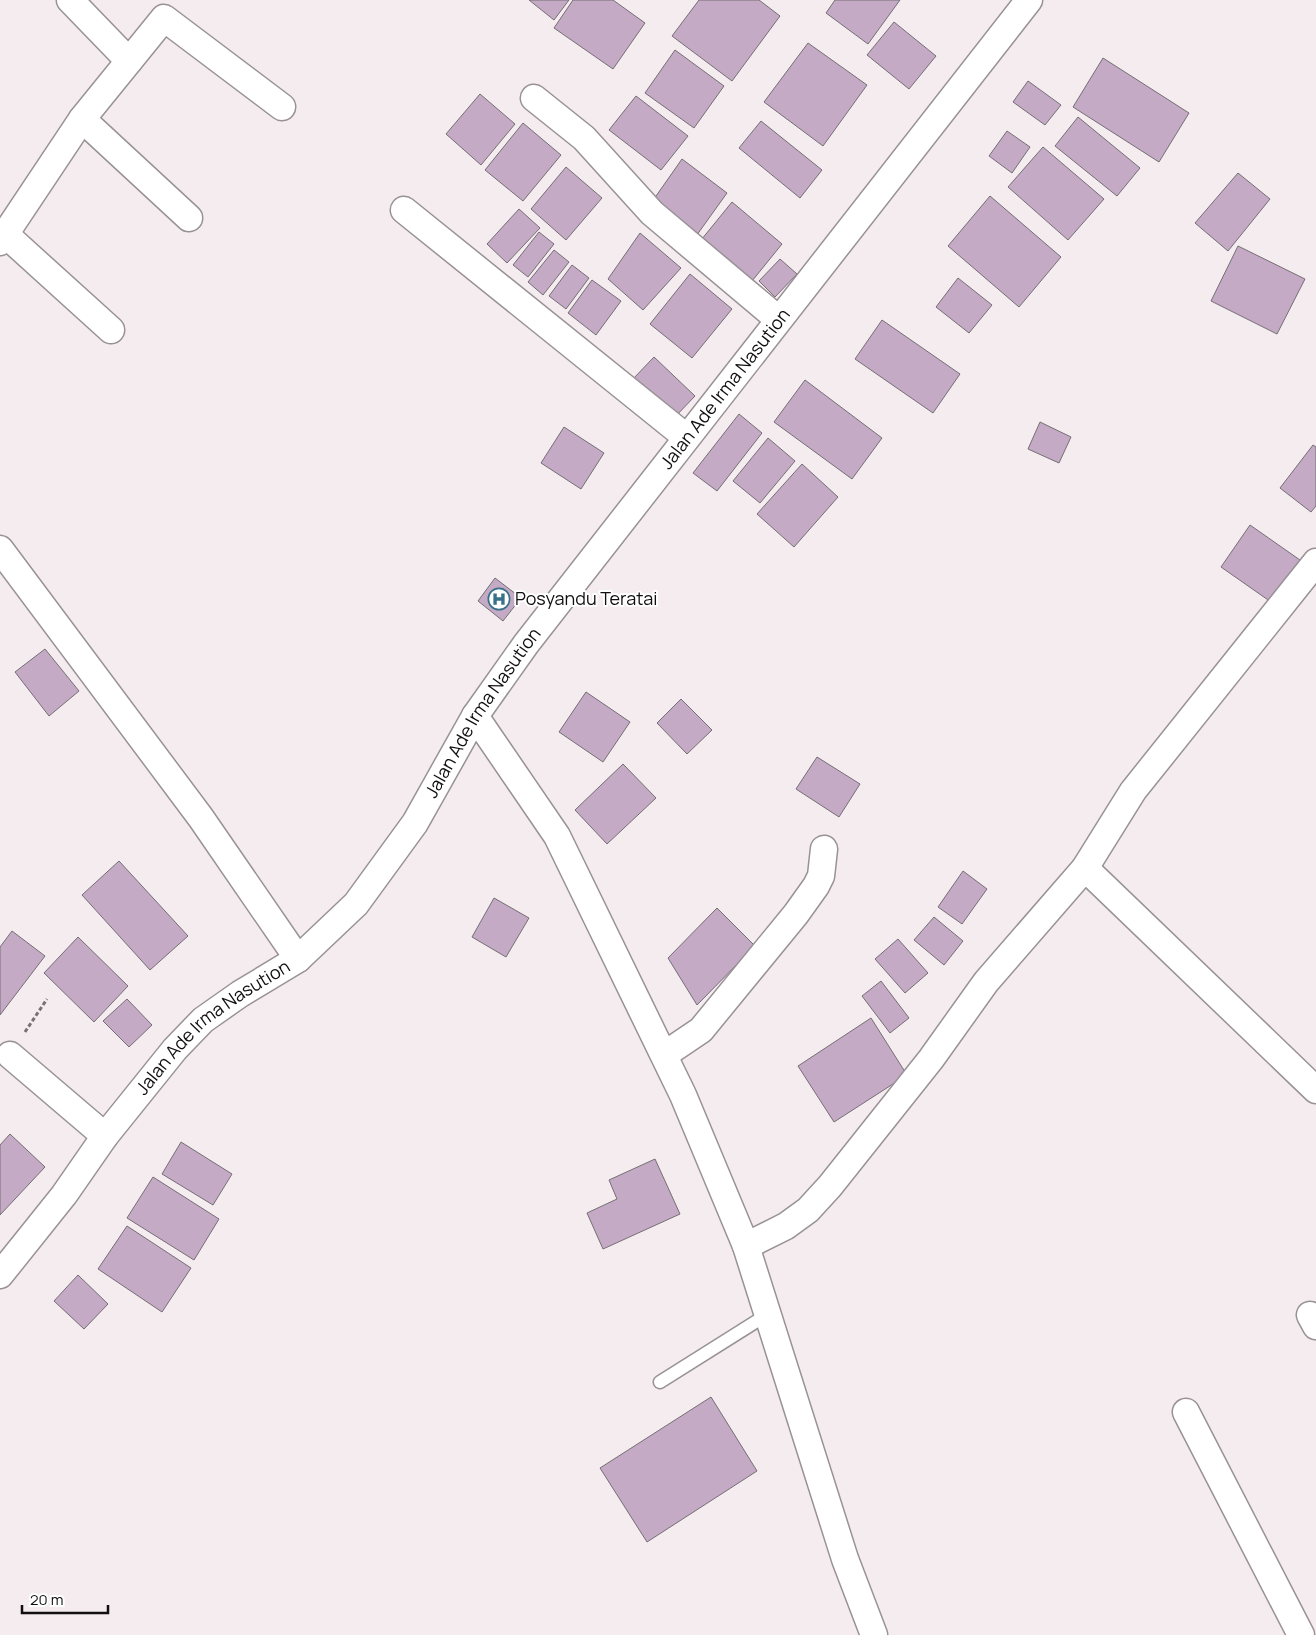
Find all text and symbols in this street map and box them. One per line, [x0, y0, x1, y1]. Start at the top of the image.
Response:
street label: Jalan Ade Irma Nasution [654, 303, 795, 474]
place label: Posyandu Teratai [515, 586, 658, 610]
hospital icon: Posyandu Teratai [487, 587, 511, 611]
street label: Jalan Ade Irma Nasution [419, 622, 546, 802]
street label: Jalan Ade Irma Nasution [130, 954, 294, 1099]
scale bar [22, 1582, 109, 1614]
text: 20 m [30, 1589, 63, 1610]

